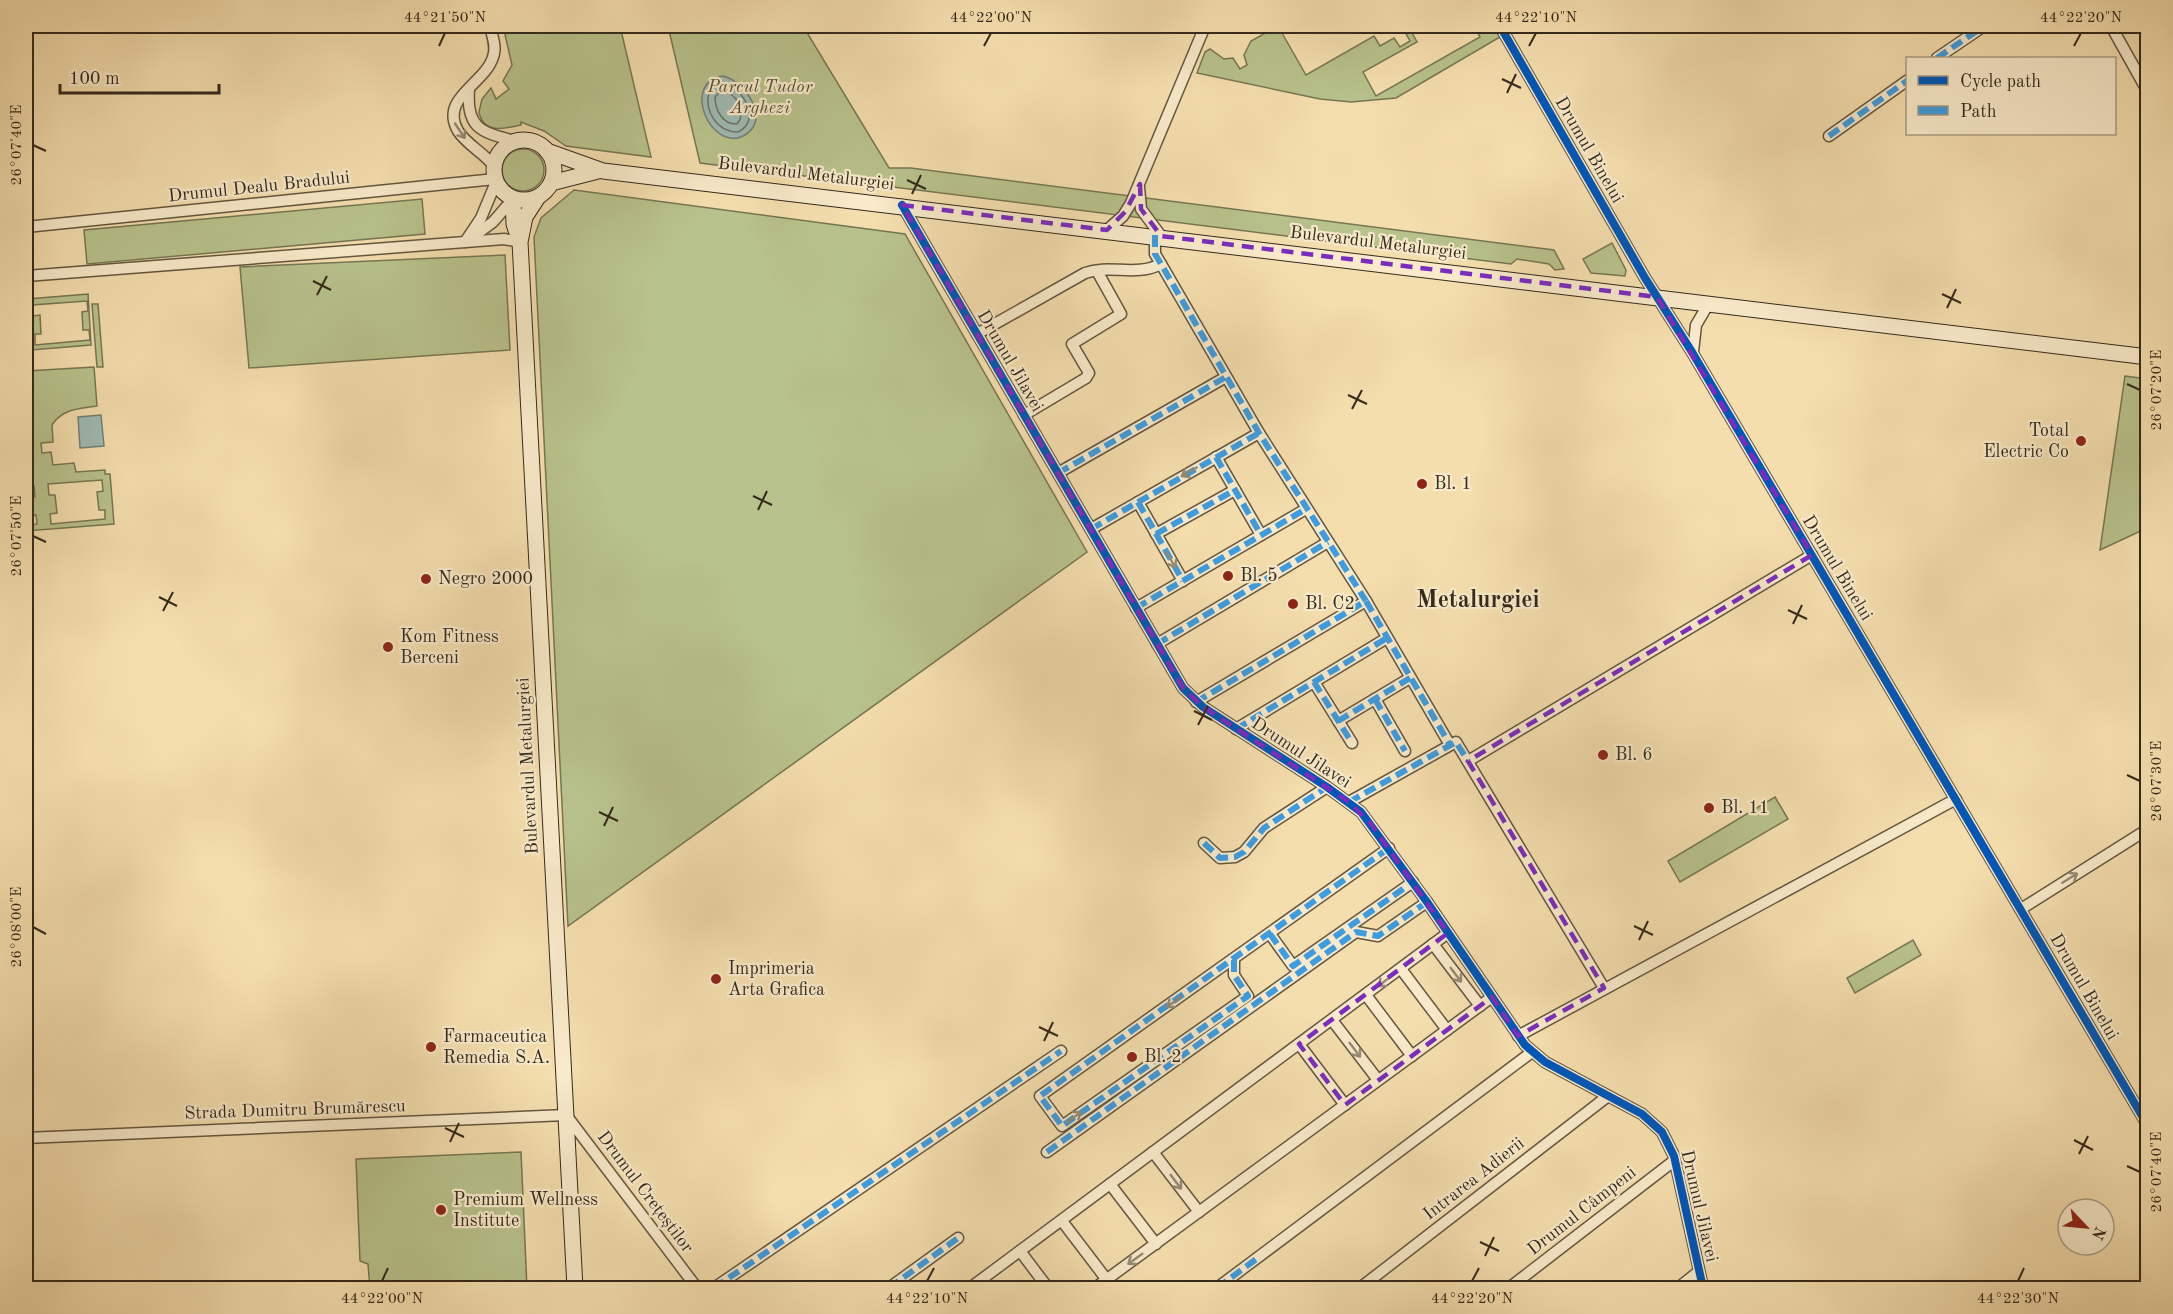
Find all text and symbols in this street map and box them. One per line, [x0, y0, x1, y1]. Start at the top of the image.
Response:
text: 44°21'50"N [404, 11, 486, 26]
text: 44°22'00"N [950, 11, 1032, 26]
text: 44°22'10"N [1495, 11, 1577, 26]
text: 44°22'20"N [2040, 11, 2122, 26]
scale bar [60, 57, 219, 95]
legend [1906, 57, 2116, 135]
text: 100 m [69, 70, 120, 88]
text: Cycle path [1960, 73, 2041, 91]
park label: Parcul Tudor Arghezi [707, 78, 814, 117]
street label: Drumul Binelui [1551, 94, 1627, 206]
text: Path [1960, 103, 1997, 121]
text: 26°07'40"E [10, 105, 25, 185]
one-way arrow [454, 123, 467, 140]
street label: Bulevardul Metalurgiei [717, 154, 895, 194]
street label: Drumul Dealu Bradului [167, 168, 351, 205]
street label: Bulevardul Metalurgiei [1289, 223, 1467, 263]
street label: Drumul Jilavei [974, 307, 1046, 415]
text: 26°07'20"E [2150, 350, 2165, 430]
place label: Total Electric Co [1983, 422, 2069, 461]
marker: Total Electric Co [2074, 434, 2088, 448]
one-way arrow [1181, 467, 1199, 478]
place label: Bl. 1 [1434, 475, 1472, 493]
marker: Bl. 1 [1415, 477, 1429, 491]
text: 26°07'50"E [10, 496, 25, 576]
street label: Drumul Binelui [1799, 512, 1876, 624]
one-way arrow [1165, 551, 1177, 568]
place label: Bl. 5 [1240, 567, 1278, 585]
marker: Bl. 5 [1221, 569, 1235, 583]
place label: Negro 2000 [438, 570, 533, 588]
marker: Negro 2000 [419, 572, 433, 586]
district label: Metalurgiei [1416, 589, 1540, 613]
place label: Bl. C2 [1305, 595, 1355, 613]
marker: Bl. C2 [1286, 597, 1300, 611]
place label: Kom Fitness Berceni [400, 628, 499, 667]
marker: Kom Fitness Berceni [381, 640, 395, 654]
street label: Bulevardul Metalurgiei [514, 677, 542, 855]
street label: Drumul Jilavei [1248, 714, 1354, 792]
text: 26°07'30"E [2150, 741, 2165, 821]
place label: Bl. 6 [1615, 746, 1653, 764]
marker: Bl. 6 [1596, 748, 1610, 762]
place label: Bl. 11 [1721, 799, 1769, 817]
marker: Bl. 11 [1702, 801, 1716, 815]
one-way arrow [2061, 871, 2078, 883]
text: 26°08'00"E [10, 887, 25, 967]
street label: Drumul Binelui [2046, 931, 2122, 1043]
place label: Imprimeria Arta Grafica [728, 960, 825, 999]
one-way arrow [1450, 967, 1463, 983]
marker: Imprimeria Arta Grafica [709, 972, 723, 986]
one-way arrow [1377, 974, 1393, 987]
one-way arrow [1167, 996, 1183, 1008]
place label: Farmaceutica Remedia S.A. [443, 1028, 550, 1067]
marker: Farmaceutica Remedia S.A. [424, 1040, 438, 1054]
one-way arrow [1349, 1041, 1361, 1057]
place label: Bl. 2 [1144, 1048, 1182, 1066]
marker: Bl. 2 [1125, 1050, 1139, 1064]
street label: Strada Dumitru Brumărescu [184, 1097, 406, 1123]
one-way arrow [1065, 1111, 1082, 1123]
street label: Drumul Crețeștilor [593, 1128, 697, 1257]
text: 26°07'40"E [2150, 1132, 2165, 1212]
street label: Intrarea Adierii [1420, 1134, 1528, 1224]
street label: Drumul Jilavei [1677, 1148, 1721, 1264]
street label: Drumul Câmpeni [1524, 1163, 1640, 1259]
one-way arrow [1170, 1174, 1182, 1190]
place label: Premium Wellness Institute [453, 1191, 598, 1230]
north arrow [2056, 1197, 2116, 1257]
marker: Premium Wellness Institute [434, 1203, 448, 1217]
text: N [2087, 1224, 2108, 1242]
one-way arrow [1127, 1253, 1143, 1266]
text: 44°22'00"N [341, 1292, 423, 1307]
text: 44°22'10"N [886, 1292, 968, 1307]
text: 44°22'20"N [1431, 1292, 1513, 1307]
text: 44°22'30"N [1977, 1292, 2059, 1307]

